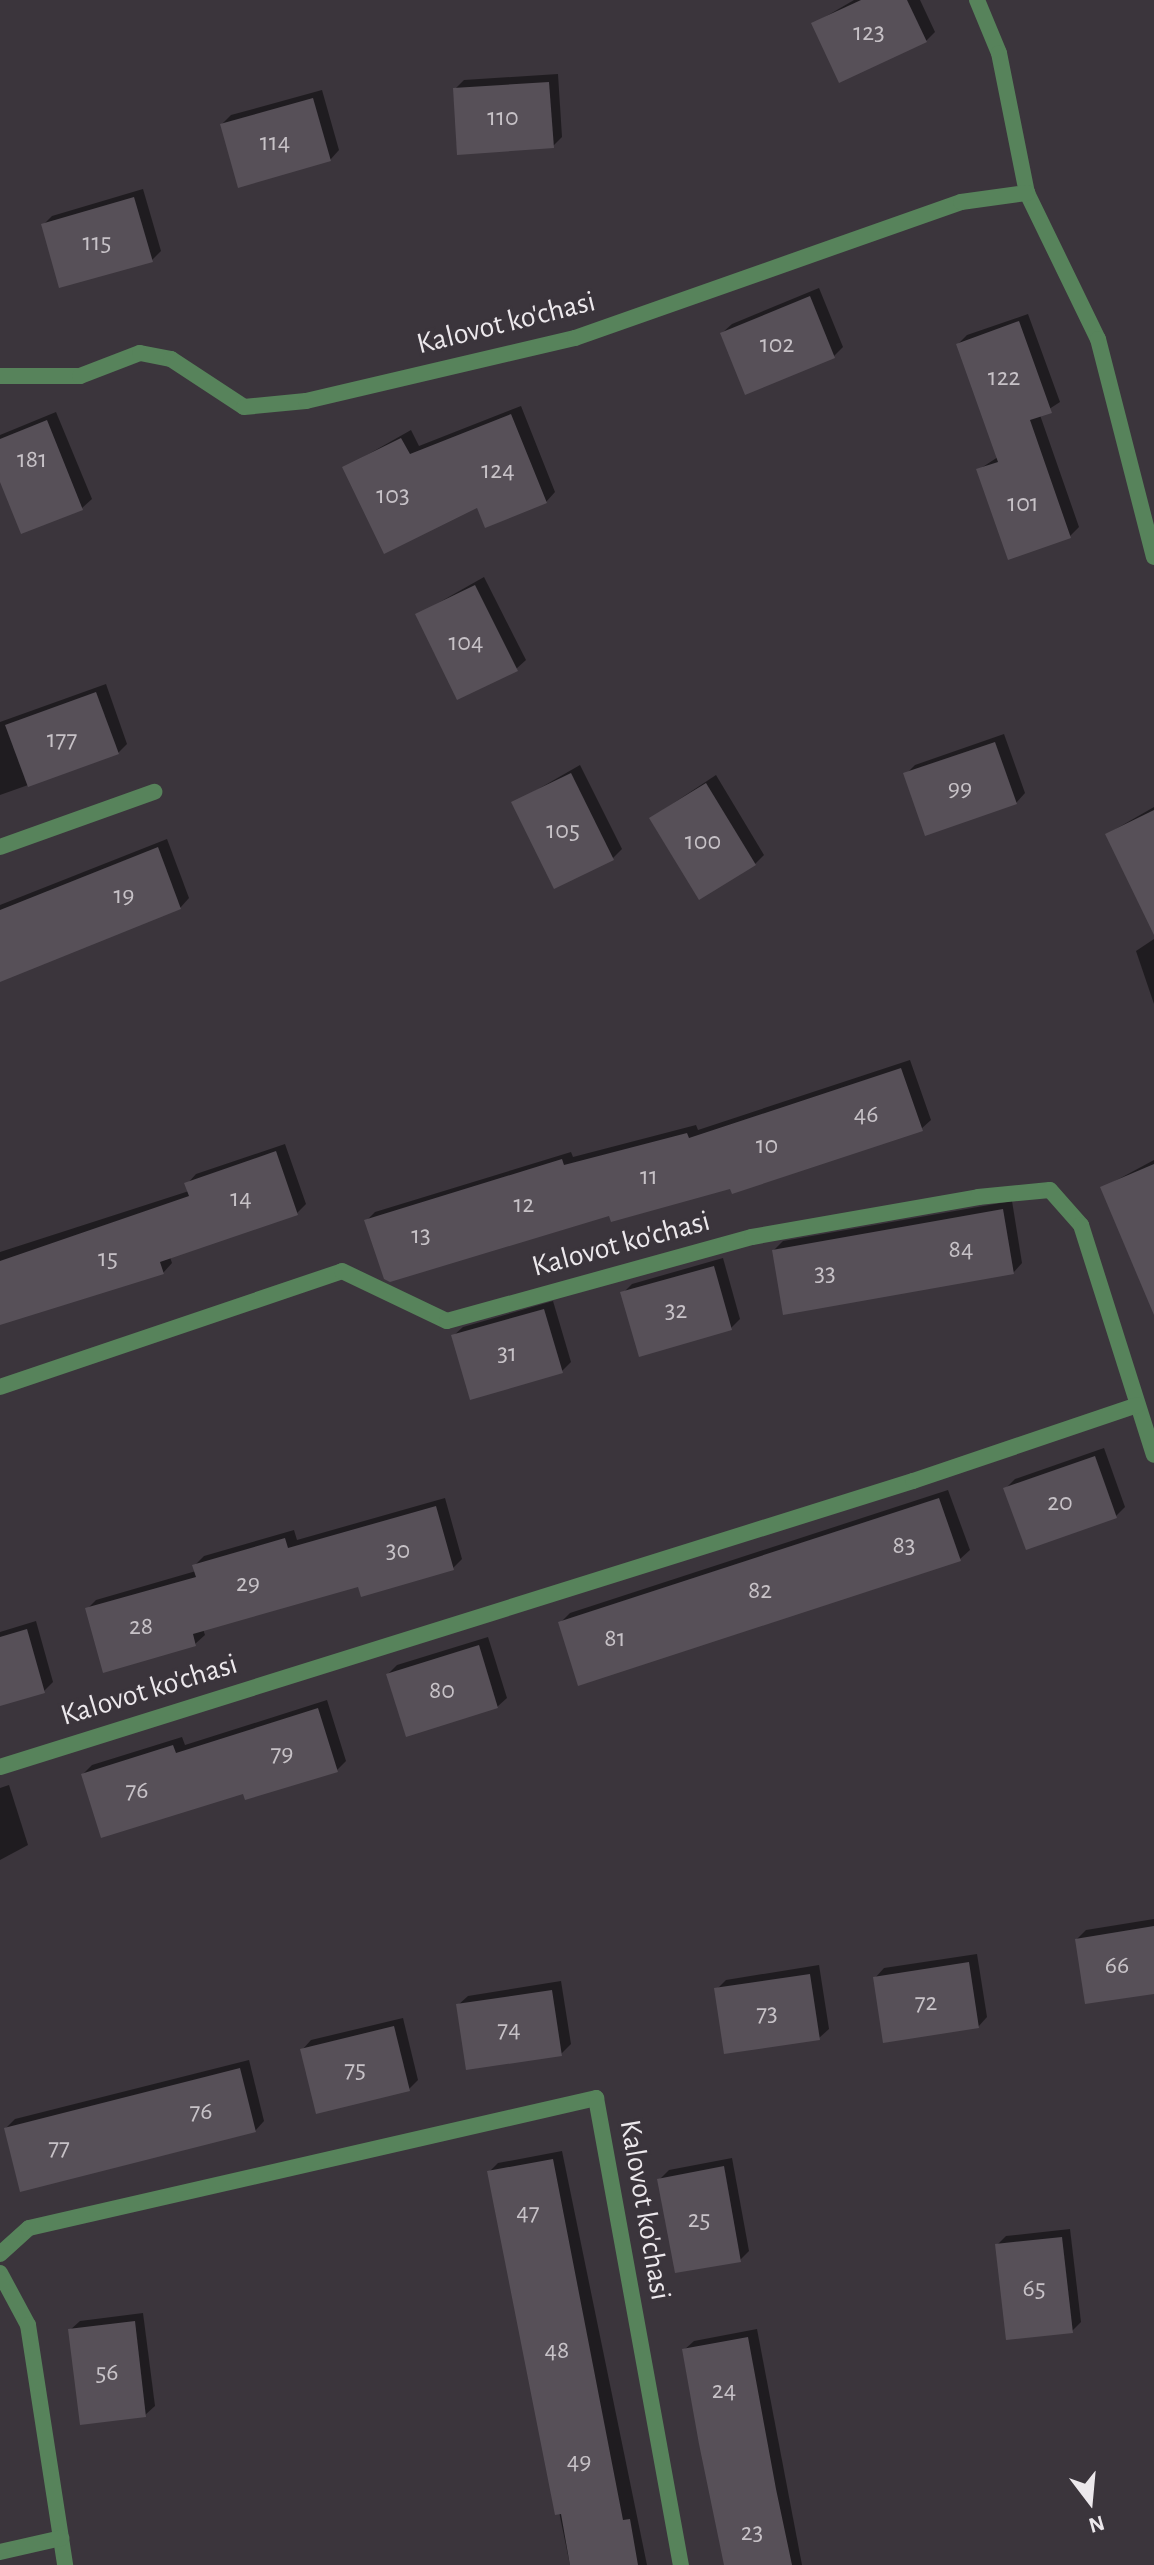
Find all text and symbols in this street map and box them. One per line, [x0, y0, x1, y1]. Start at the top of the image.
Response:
house number: 123 [853, 17, 885, 49]
house number: 110 [487, 102, 519, 134]
house number: 114 [260, 127, 290, 159]
house number: 115 [83, 227, 111, 259]
street label: Kalovot ko'chasi [413, 283, 599, 363]
house number: 102 [760, 329, 794, 361]
house number: 122 [988, 362, 1020, 394]
house number: 181 [17, 444, 47, 476]
house number: 124 [481, 455, 515, 487]
house number: 103 [376, 480, 410, 512]
house number: 101 [1007, 488, 1039, 520]
house number: 104 [448, 627, 484, 659]
house number: 177 [47, 724, 77, 756]
house number: 99 [948, 773, 972, 805]
house number: 105 [546, 815, 580, 847]
house number: 100 [685, 826, 721, 858]
house number: 19 [113, 880, 135, 912]
house number: 46 [854, 1099, 878, 1131]
house number: 10 [756, 1130, 778, 1162]
house number: 11 [640, 1161, 658, 1193]
house number: 14 [230, 1183, 252, 1215]
house number: 12 [514, 1189, 534, 1221]
street label: Kalovot ko'chasi [528, 1203, 714, 1285]
house number: 13 [411, 1220, 431, 1252]
house number: 84 [949, 1234, 973, 1266]
house number: 15 [98, 1243, 118, 1275]
house number: 33 [814, 1258, 836, 1290]
house number: 32 [665, 1295, 687, 1327]
house number: 31 [497, 1338, 517, 1370]
house number: 20 [1047, 1487, 1073, 1519]
house number: 83 [892, 1530, 916, 1562]
house number: 30 [386, 1535, 410, 1567]
house number: 29 [236, 1568, 260, 1600]
house number: 82 [748, 1575, 772, 1607]
house number: 28 [129, 1611, 153, 1643]
house number: 81 [604, 1623, 626, 1655]
street label: Kalovot ko'chasi [56, 1646, 242, 1734]
house number: 80 [429, 1675, 455, 1707]
house number: 79 [270, 1738, 294, 1770]
house number: 76 [125, 1775, 149, 1807]
house number: 66 [1105, 1950, 1129, 1982]
house number: 72 [915, 1987, 937, 2019]
house number: 73 [756, 1998, 778, 2030]
house number: 74 [497, 2014, 521, 2046]
house number: 75 [344, 2054, 366, 2086]
house number: 76 [189, 2096, 213, 2128]
street label: Kalovot ko'chasi [611, 2117, 679, 2303]
house number: 77 [48, 2132, 70, 2164]
house number: 47 [516, 2197, 540, 2229]
house number: 25 [688, 2204, 710, 2236]
house number: 65 [1022, 2273, 1046, 2305]
house number: 48 [545, 2335, 569, 2367]
house number: 56 [95, 2357, 119, 2389]
house number: 24 [712, 2375, 736, 2407]
house number: 49 [567, 2446, 591, 2478]
north arrow [1050, 2461, 1130, 2541]
text: N [1086, 2511, 1107, 2537]
house number: 23 [741, 2517, 763, 2549]

